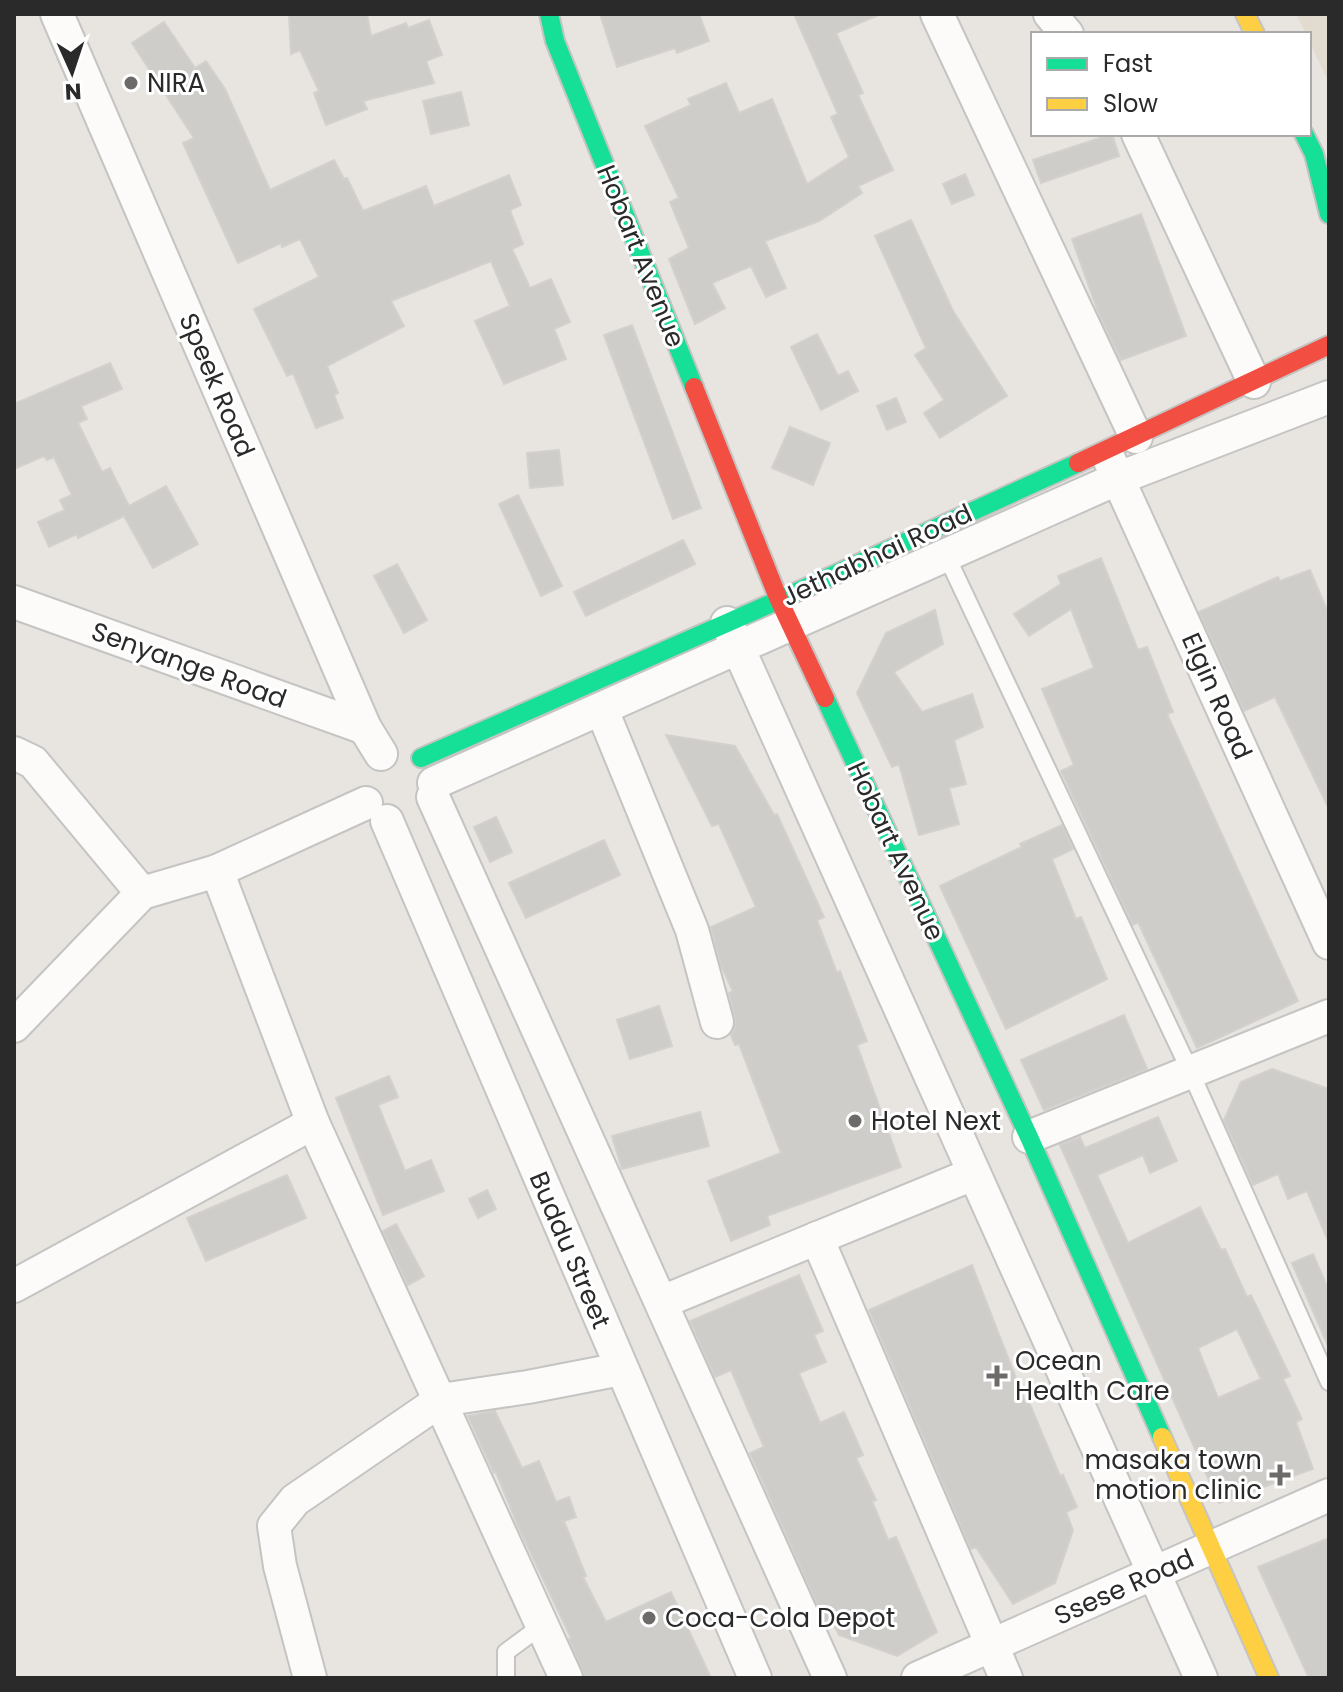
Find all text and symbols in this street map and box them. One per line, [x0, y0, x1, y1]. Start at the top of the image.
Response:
north arrow [32, 32, 112, 112]
legend [1031, 32, 1311, 136]
text: Fast [1103, 47, 1153, 80]
place label: NIRA [147, 65, 205, 101]
marker: NIRA [122, 74, 140, 92]
text: N [64, 76, 82, 107]
text: Slow [1103, 87, 1158, 120]
street label: Hobart Avenue [588, 160, 694, 352]
street label: Speek Road [171, 308, 263, 462]
street label: Jethabhai Road [776, 495, 978, 615]
street label: Senyange Road [86, 613, 292, 717]
street label: Elgin Road [1173, 627, 1261, 765]
street label: Hobart Avenue [839, 756, 953, 946]
place label: Hotel Next [871, 1103, 1001, 1139]
marker: Hotel Next [846, 1112, 864, 1130]
street label: Buddu Street [521, 1166, 619, 1334]
place label: Ocean Health Care [1015, 1343, 1170, 1409]
marker: Ocean Health Care [986, 1365, 1008, 1387]
place label: masaka town motion clinic [1085, 1442, 1262, 1508]
marker: masaka town motion clinic [1269, 1464, 1291, 1486]
street label: Ssese Road [1049, 1540, 1199, 1634]
place label: Coca-Cola Depot [665, 1600, 895, 1636]
marker: Coca-Cola Depot [640, 1609, 658, 1627]

